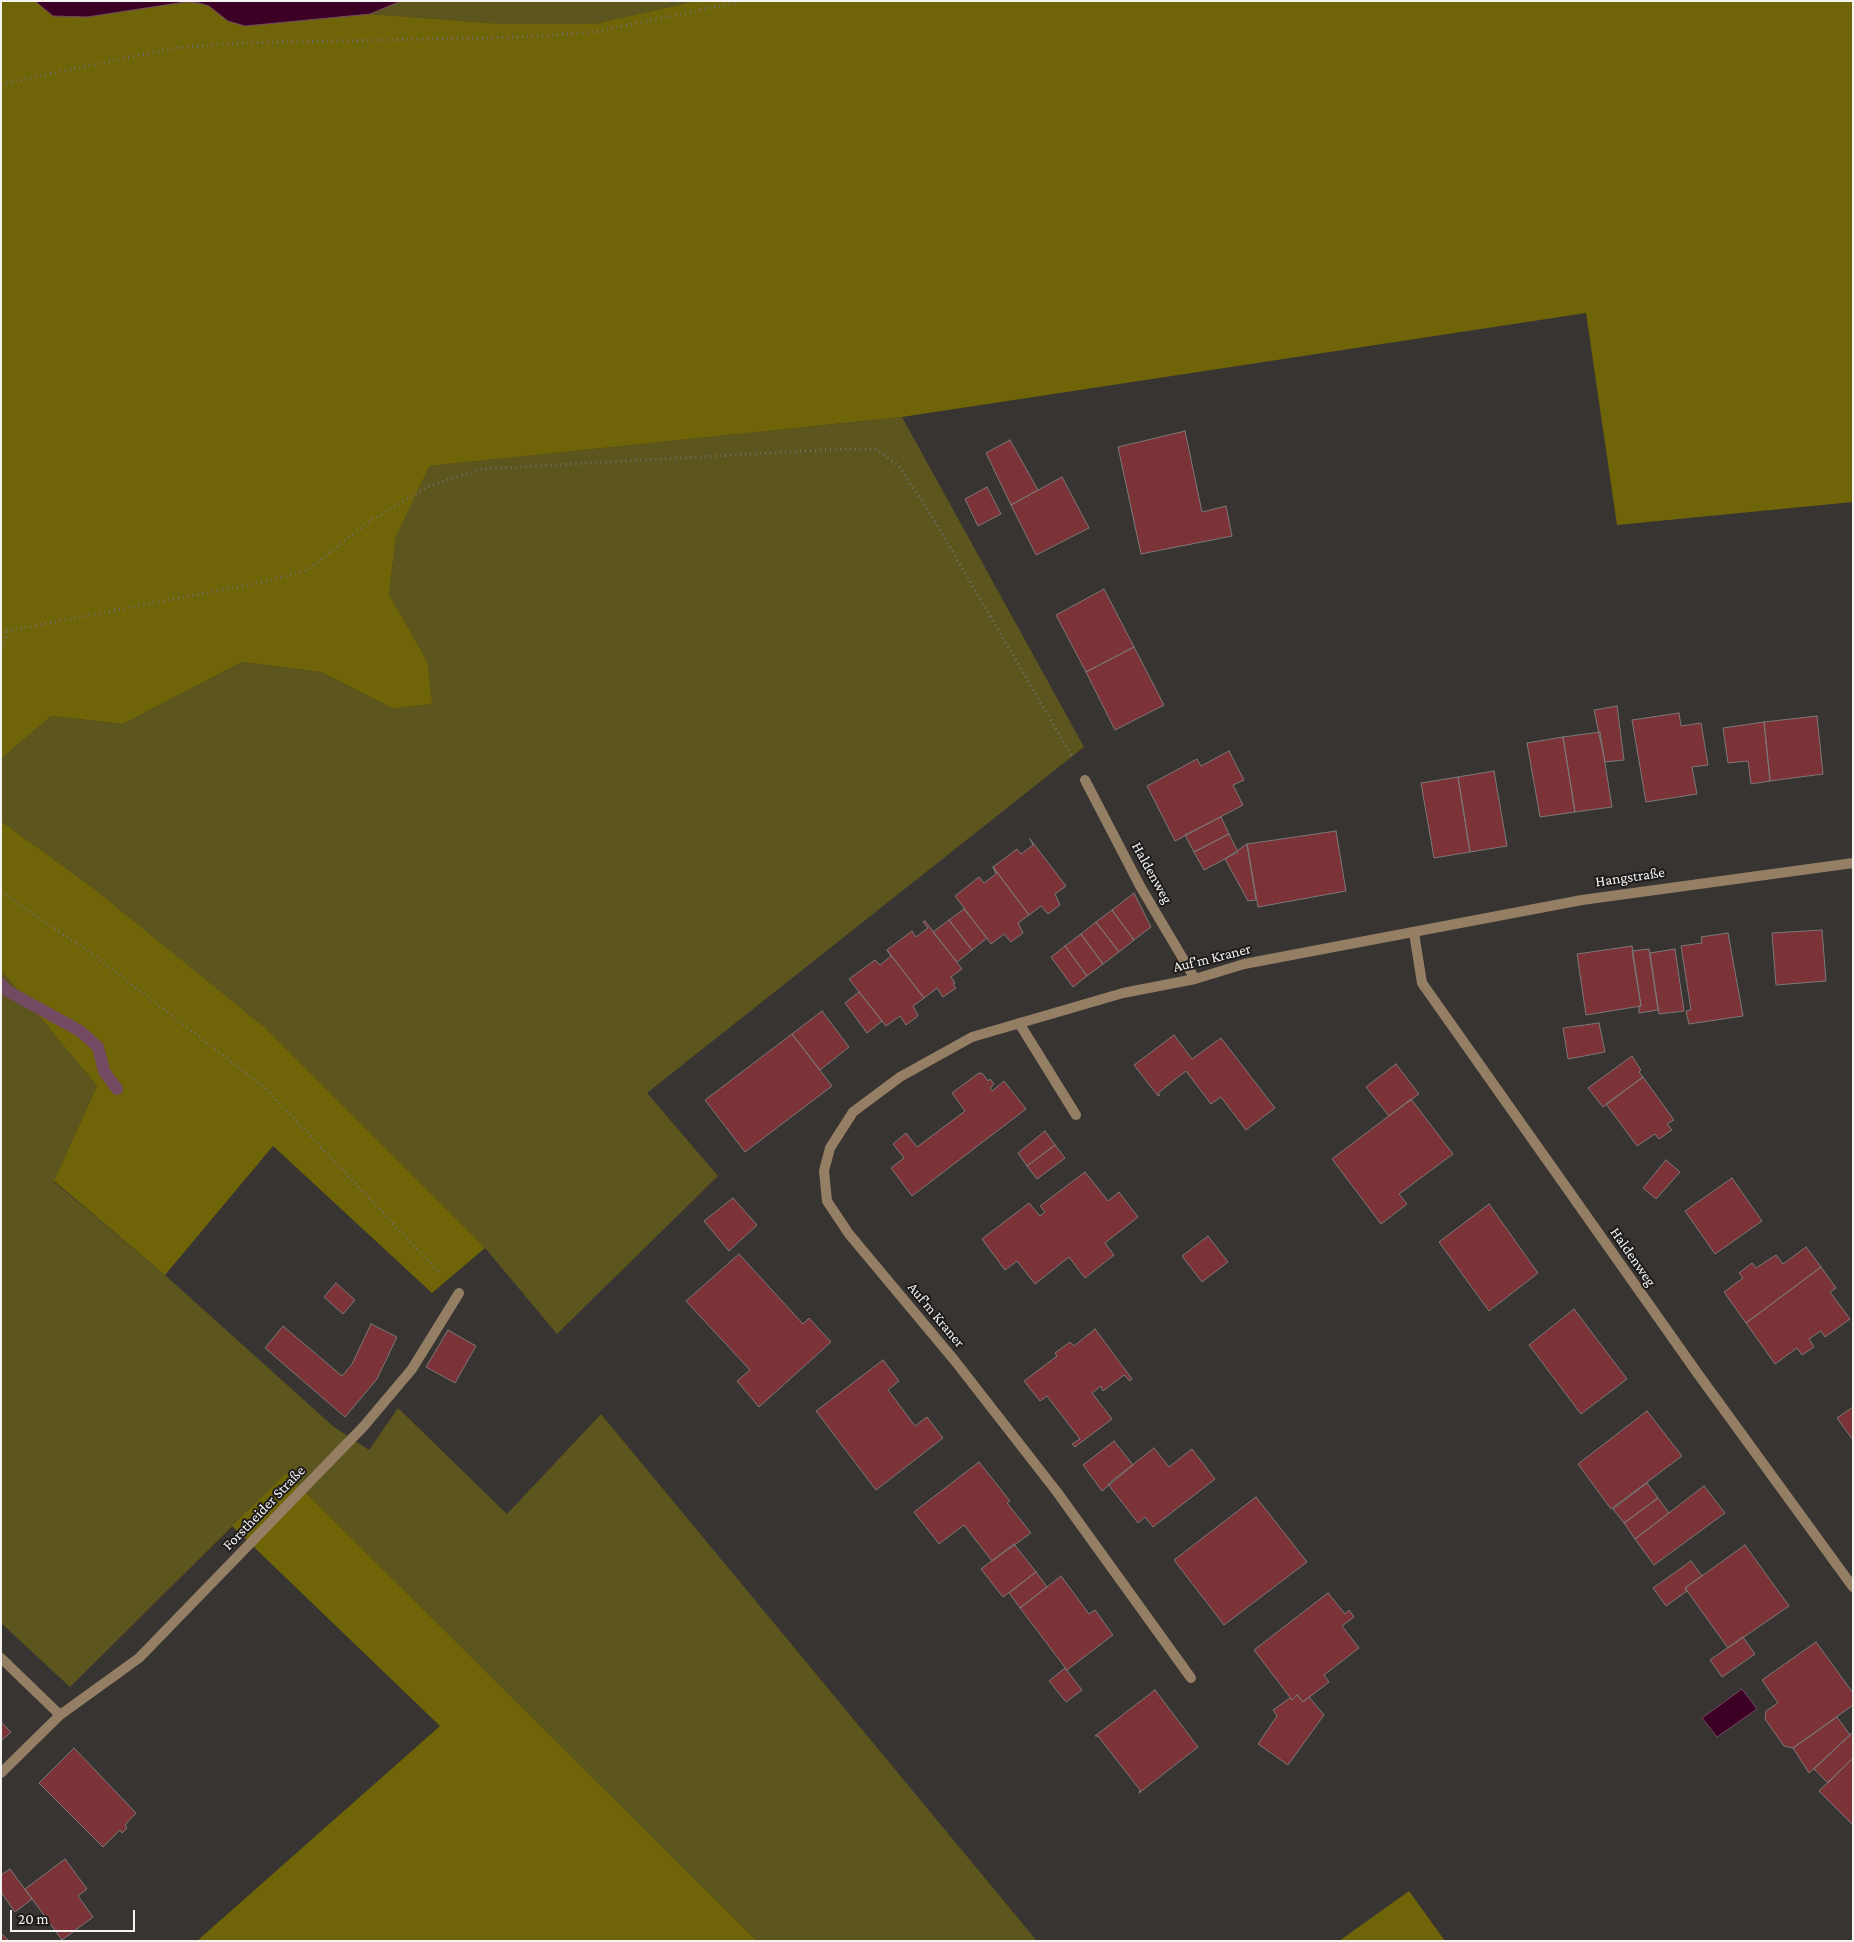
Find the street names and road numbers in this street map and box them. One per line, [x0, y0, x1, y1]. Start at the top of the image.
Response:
street label: Haldenweg [1128, 839, 1176, 907]
street label: Hangstraße [1594, 863, 1666, 891]
street label: Auf'm Kraner [1171, 940, 1253, 976]
street label: Haldenweg [1606, 1224, 1660, 1290]
street label: Auf'm Kraner [904, 1279, 968, 1351]
street label: Forstheider Straße [219, 1462, 309, 1554]

